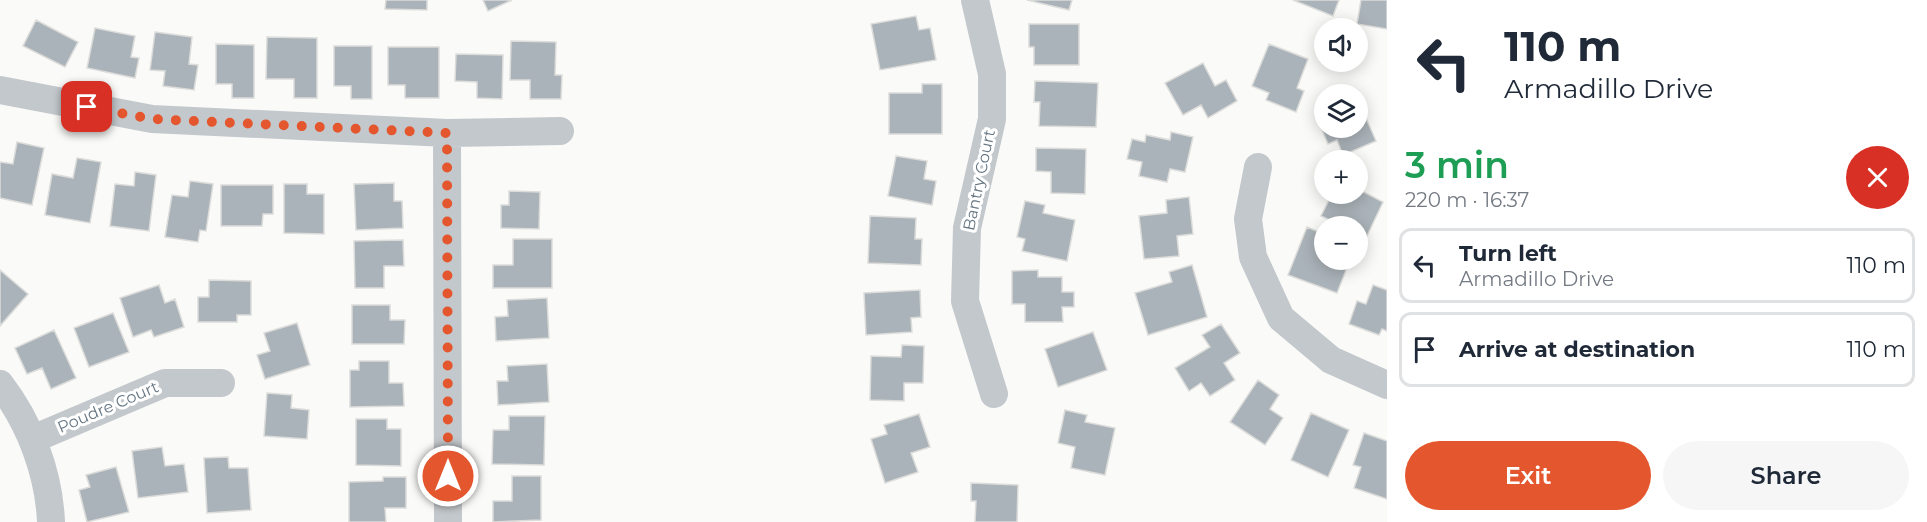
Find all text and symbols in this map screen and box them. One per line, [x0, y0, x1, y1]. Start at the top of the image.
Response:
map controls [1314, 18, 1368, 270]
button: sound [1314, 18, 1368, 72]
text: 110 m [1504, 20, 1621, 72]
icon: left [1405, 24, 1483, 102]
text: Armadillo Drive [1504, 72, 1713, 105]
pin [61, 81, 112, 132]
button: layers [1314, 84, 1368, 138]
icon: arrive [70, 90, 103, 123]
street label: Bantry Court [959, 127, 999, 232]
text: 3 min [1405, 143, 1509, 187]
button: close [1846, 146, 1909, 209]
button: + [1314, 150, 1368, 204]
text: 220 m · 16:37 [1405, 188, 1529, 212]
button: − [1314, 216, 1368, 270]
text: Turn left [1459, 240, 1557, 267]
icon: left [1408, 249, 1441, 282]
text: 110 m [1846, 252, 1906, 279]
text: Armadillo Drive [1459, 267, 1614, 291]
icon: arrive [1408, 333, 1441, 366]
text: Arrive at destination [1459, 336, 1695, 363]
text: 110 m [1846, 336, 1906, 363]
street label: Poudre Court [55, 377, 162, 437]
button: Exit [1405, 441, 1651, 510]
button: Share [1663, 441, 1909, 510]
position arrow [416, 444, 480, 508]

